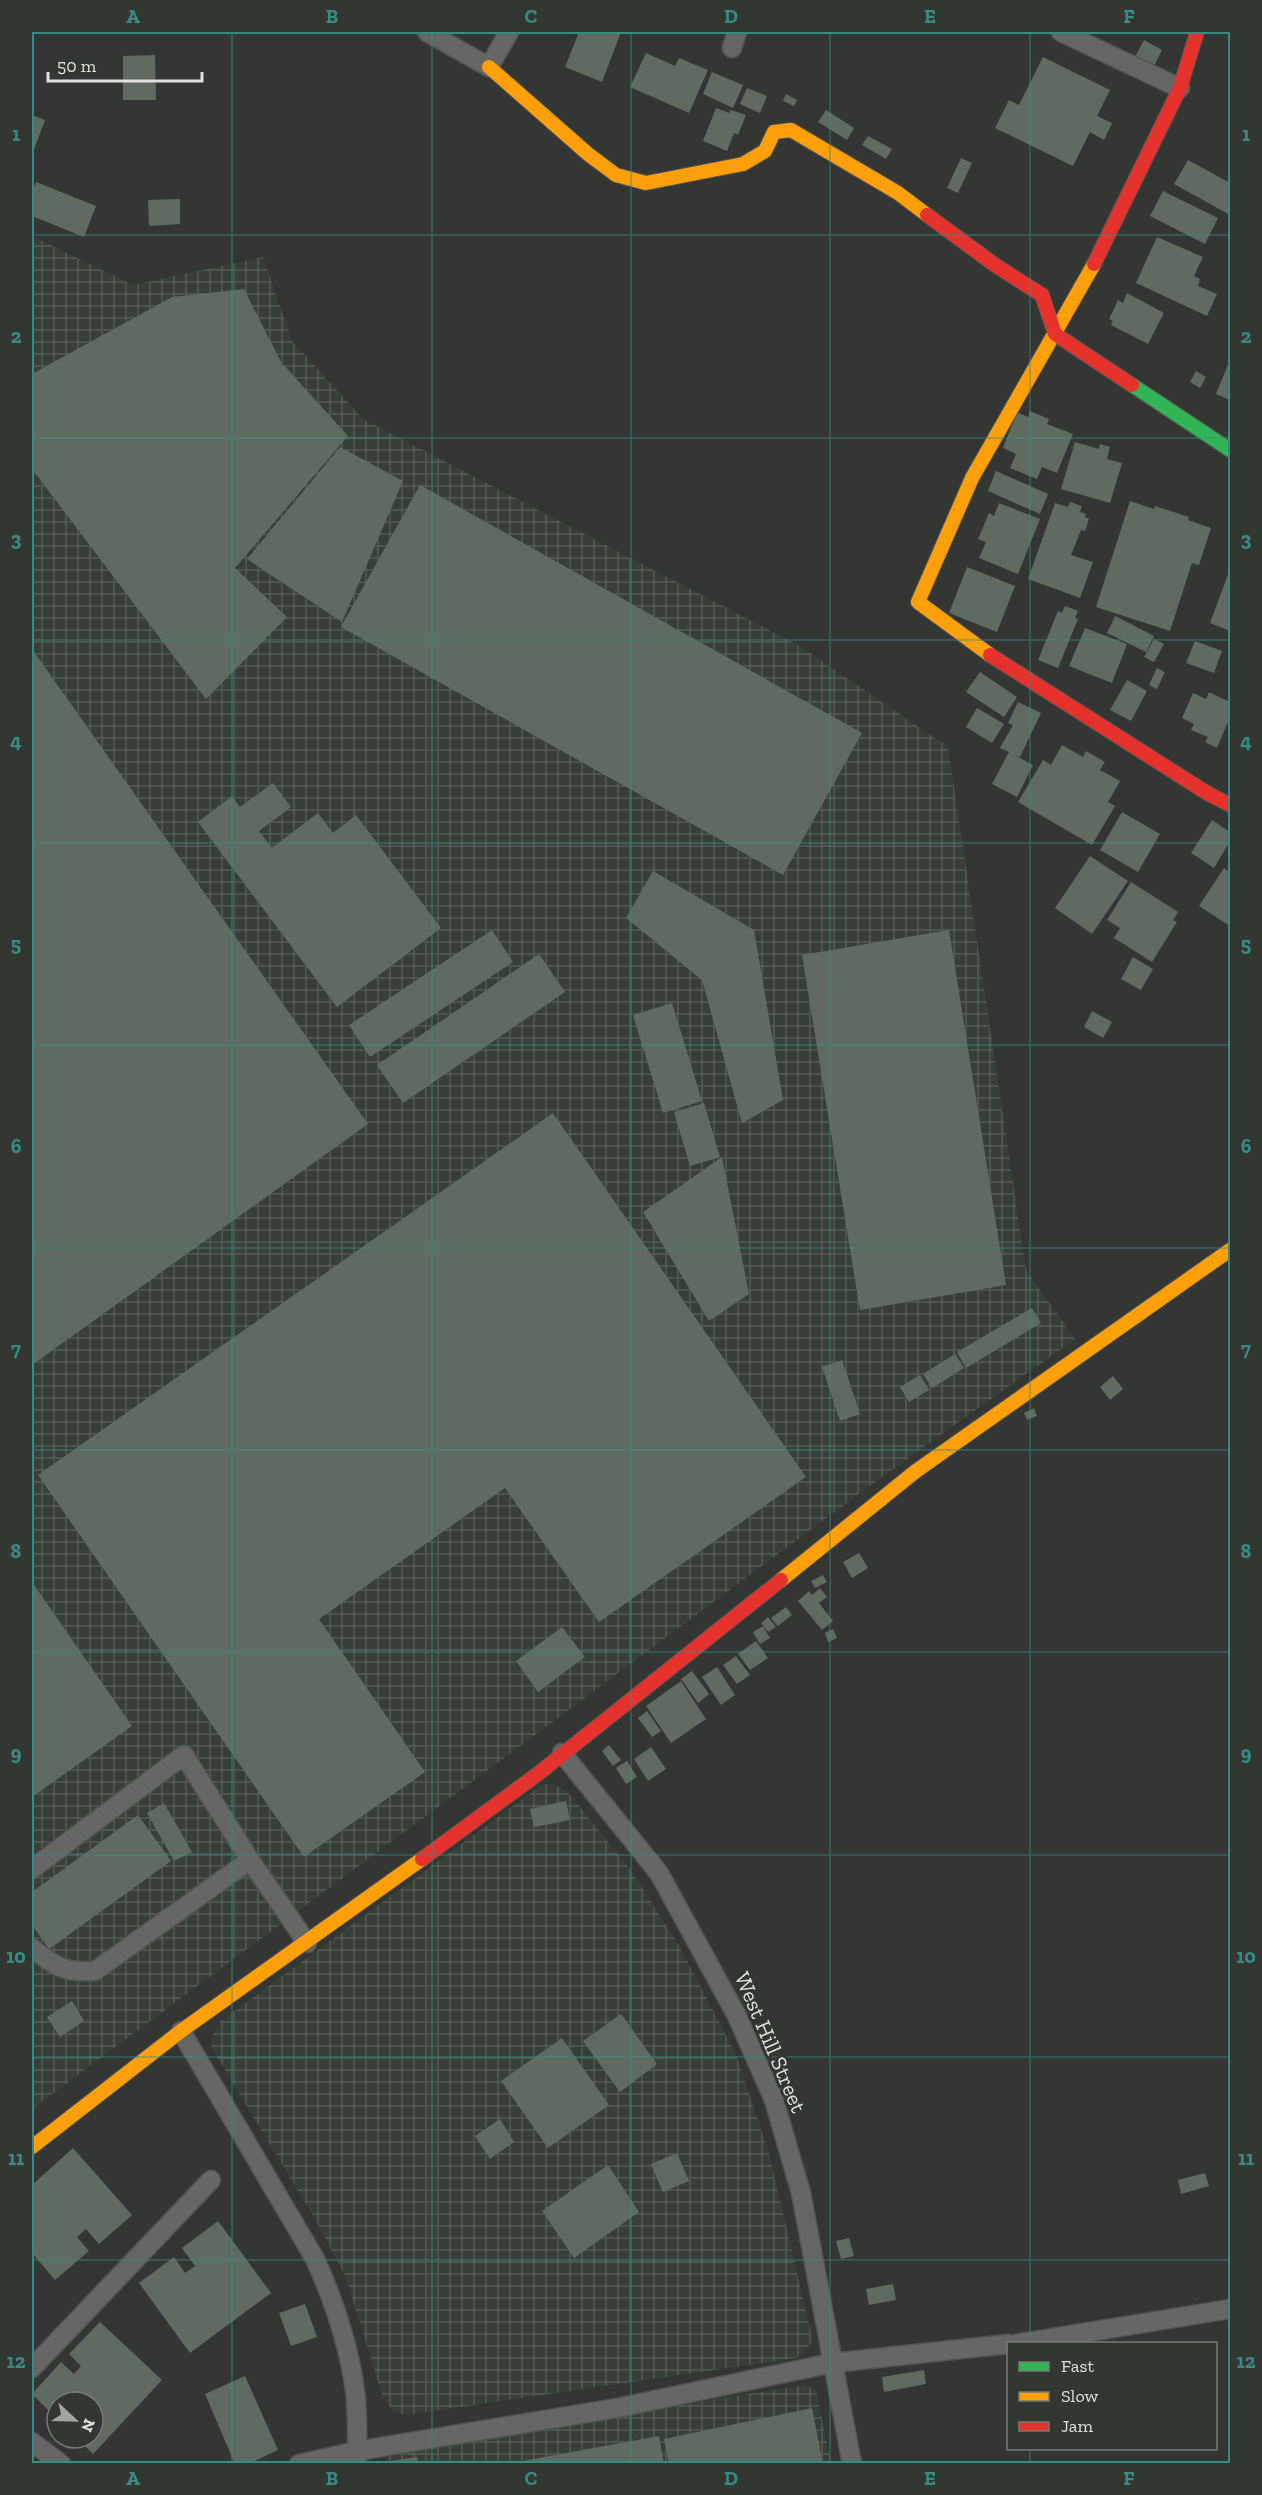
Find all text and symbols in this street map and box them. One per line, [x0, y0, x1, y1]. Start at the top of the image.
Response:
text: A [126, 4, 140, 28]
text: B [326, 4, 338, 28]
text: C [525, 4, 538, 28]
text: D [724, 4, 738, 28]
text: E [924, 4, 936, 28]
text: F [1123, 4, 1135, 28]
scale bar [48, 45, 202, 83]
text: 50 m [57, 55, 97, 77]
text: 1 [12, 122, 20, 146]
text: 1 [1242, 122, 1250, 146]
text: 2 [11, 324, 22, 348]
text: 2 [1241, 324, 1252, 348]
text: 3 [11, 527, 22, 551]
text: 3 [1241, 527, 1252, 551]
text: 4 [10, 729, 22, 753]
text: 4 [1240, 729, 1252, 753]
text: 5 [11, 932, 21, 956]
text: 5 [1241, 932, 1251, 956]
text: 6 [11, 1134, 22, 1158]
text: 6 [1241, 1134, 1252, 1158]
text: 7 [11, 1337, 21, 1361]
text: 7 [1241, 1337, 1251, 1361]
text: 8 [11, 1539, 22, 1563]
text: 8 [1241, 1539, 1252, 1563]
text: 9 [11, 1741, 22, 1765]
text: 9 [1241, 1741, 1252, 1765]
text: 10 [6, 1944, 26, 1968]
text: 10 [1236, 1944, 1256, 1968]
street label: West Hill Street [729, 1968, 813, 2117]
text: 11 [8, 2146, 24, 2170]
text: 11 [1238, 2146, 1254, 2170]
legend [1007, 2342, 1217, 2450]
text: 12 [7, 2349, 26, 2373]
text: 12 [1237, 2349, 1256, 2373]
text: Fast [1061, 2355, 1094, 2377]
text: Slow [1061, 2385, 1098, 2407]
north arrow [45, 2390, 105, 2450]
text: Jam [1061, 2415, 1093, 2437]
text: N [77, 2416, 100, 2435]
text: A [126, 2466, 140, 2490]
text: B [326, 2466, 338, 2490]
text: C [525, 2466, 538, 2490]
text: D [724, 2466, 738, 2490]
text: E [924, 2466, 936, 2490]
text: F [1123, 2466, 1135, 2490]

